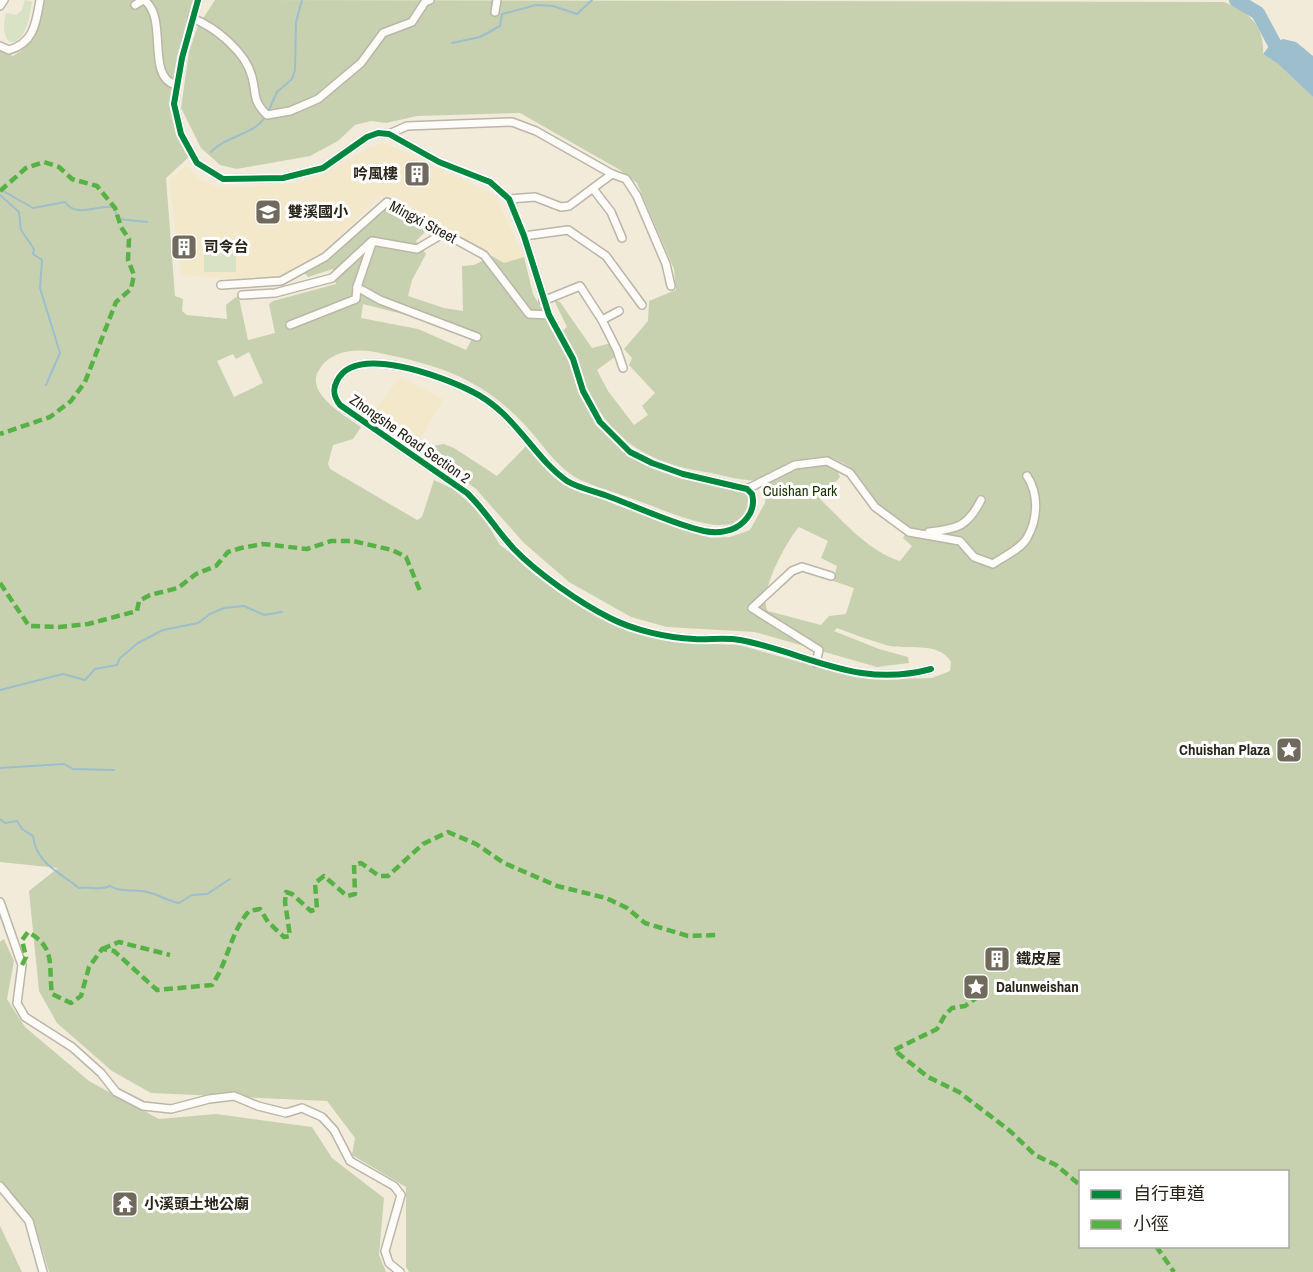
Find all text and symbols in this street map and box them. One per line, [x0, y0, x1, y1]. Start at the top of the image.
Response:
building icon: 吟風樓 [402, 159, 432, 189]
place label: 吟風樓 [353, 163, 398, 184]
street label: Mingxi Street [386, 195, 461, 248]
school or university icon: 雙溪國小 [253, 197, 283, 227]
place label: 雙溪國小 [288, 201, 349, 222]
building icon: 司令台 [169, 232, 199, 262]
place label: 司令台 [204, 236, 249, 257]
street label: Zhongshe Road Section 2 [346, 389, 475, 488]
park label: Cuishan Park [763, 480, 838, 501]
place icon: Chuishan Plaza [1274, 735, 1304, 765]
place label: Chuishan Plaza [1179, 739, 1270, 760]
building icon: 鐵皮屋 [982, 944, 1012, 974]
place label: 鐵皮屋 [1016, 948, 1061, 969]
place icon: Dalunweishan [961, 972, 991, 1002]
place label: Dalunweishan [996, 976, 1079, 997]
legend [1079, 1170, 1289, 1248]
text: 自行車道 [1133, 1181, 1205, 1206]
temple icon: 小溪頭土地公廟 [110, 1189, 140, 1219]
place label: 小溪頭土地公廟 [144, 1193, 249, 1214]
text: 小徑 [1133, 1211, 1169, 1236]

